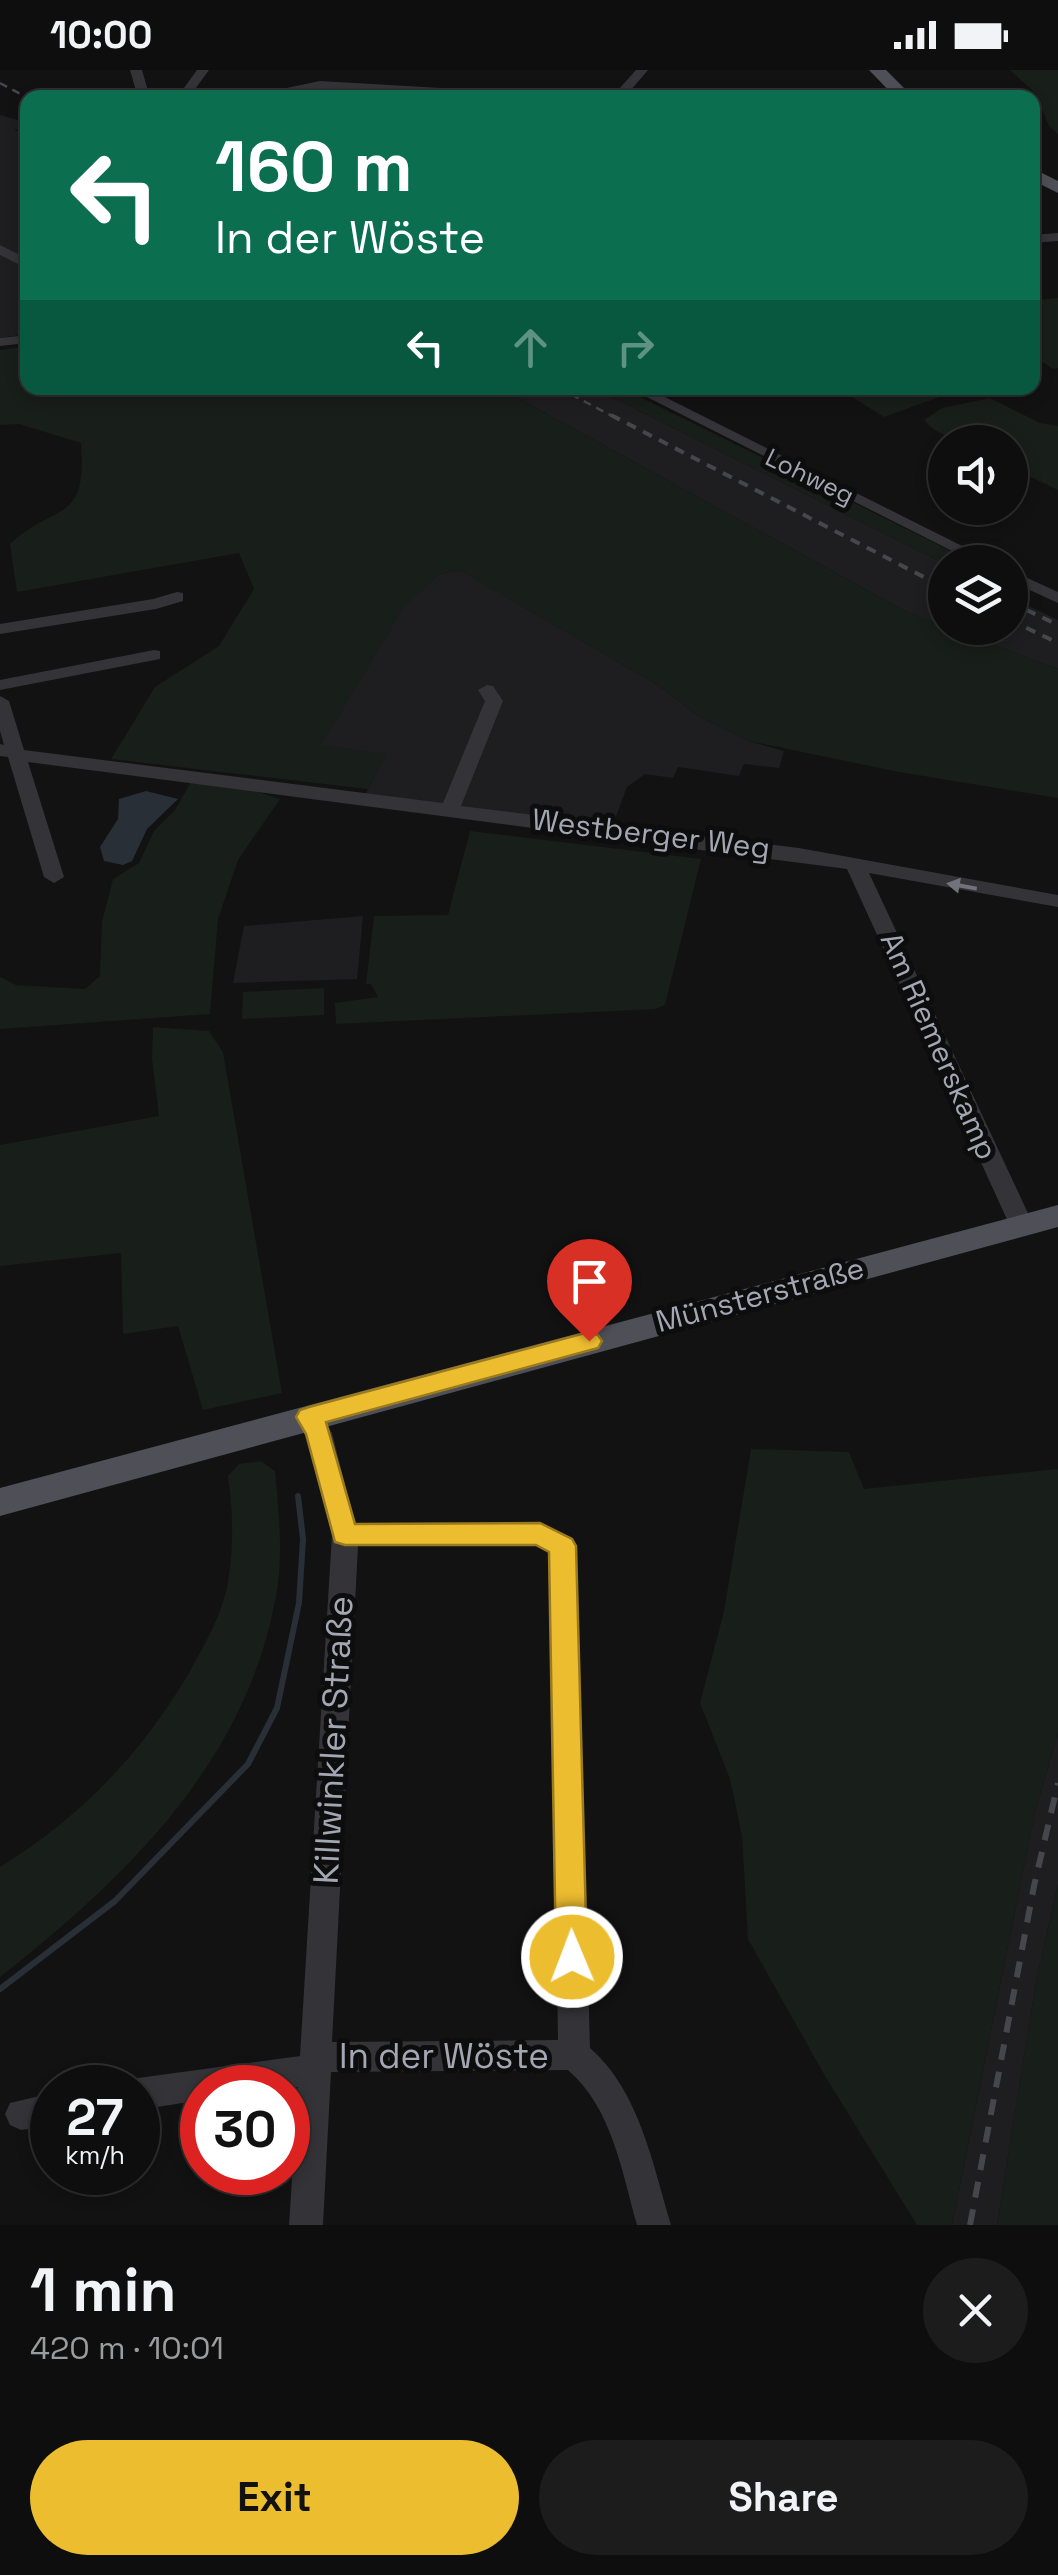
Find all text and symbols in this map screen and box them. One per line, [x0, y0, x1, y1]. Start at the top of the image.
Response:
text: 10:00 [50, 11, 152, 59]
text: 160 m [215, 122, 413, 211]
icon: left [50, 130, 180, 260]
text: In der Wöste [215, 209, 485, 266]
icon: left [398, 320, 453, 375]
icon: ahead [503, 320, 558, 375]
icon: right [608, 320, 663, 375]
map controls [928, 425, 1028, 645]
button: sound [928, 425, 1028, 525]
street label: Lohweg [760, 441, 860, 511]
button: layers [928, 545, 1028, 645]
street label: Westberger Weg [530, 800, 772, 867]
one-way arrow [945, 878, 977, 893]
street label: Am Riemerskamp [872, 926, 1007, 1166]
pin [547, 1239, 632, 1342]
street label: Münsterstraße [651, 1248, 868, 1341]
icon: arrive [562, 1254, 617, 1309]
street label: Killwinkler Straße [303, 1595, 363, 1885]
position arrow [520, 1905, 624, 2009]
street label: In der Wöste [339, 2034, 549, 2078]
speed limit sign: 30 [180, 2065, 310, 2195]
text: 27 [67, 2086, 123, 2150]
text: km/h [65, 2139, 125, 2171]
text: 1 min [30, 2252, 177, 2329]
button: close [923, 2258, 1028, 2363]
text: 420 m · 10:01 [30, 2328, 224, 2368]
button: Exit [30, 2440, 519, 2555]
button: Share [539, 2440, 1028, 2555]

